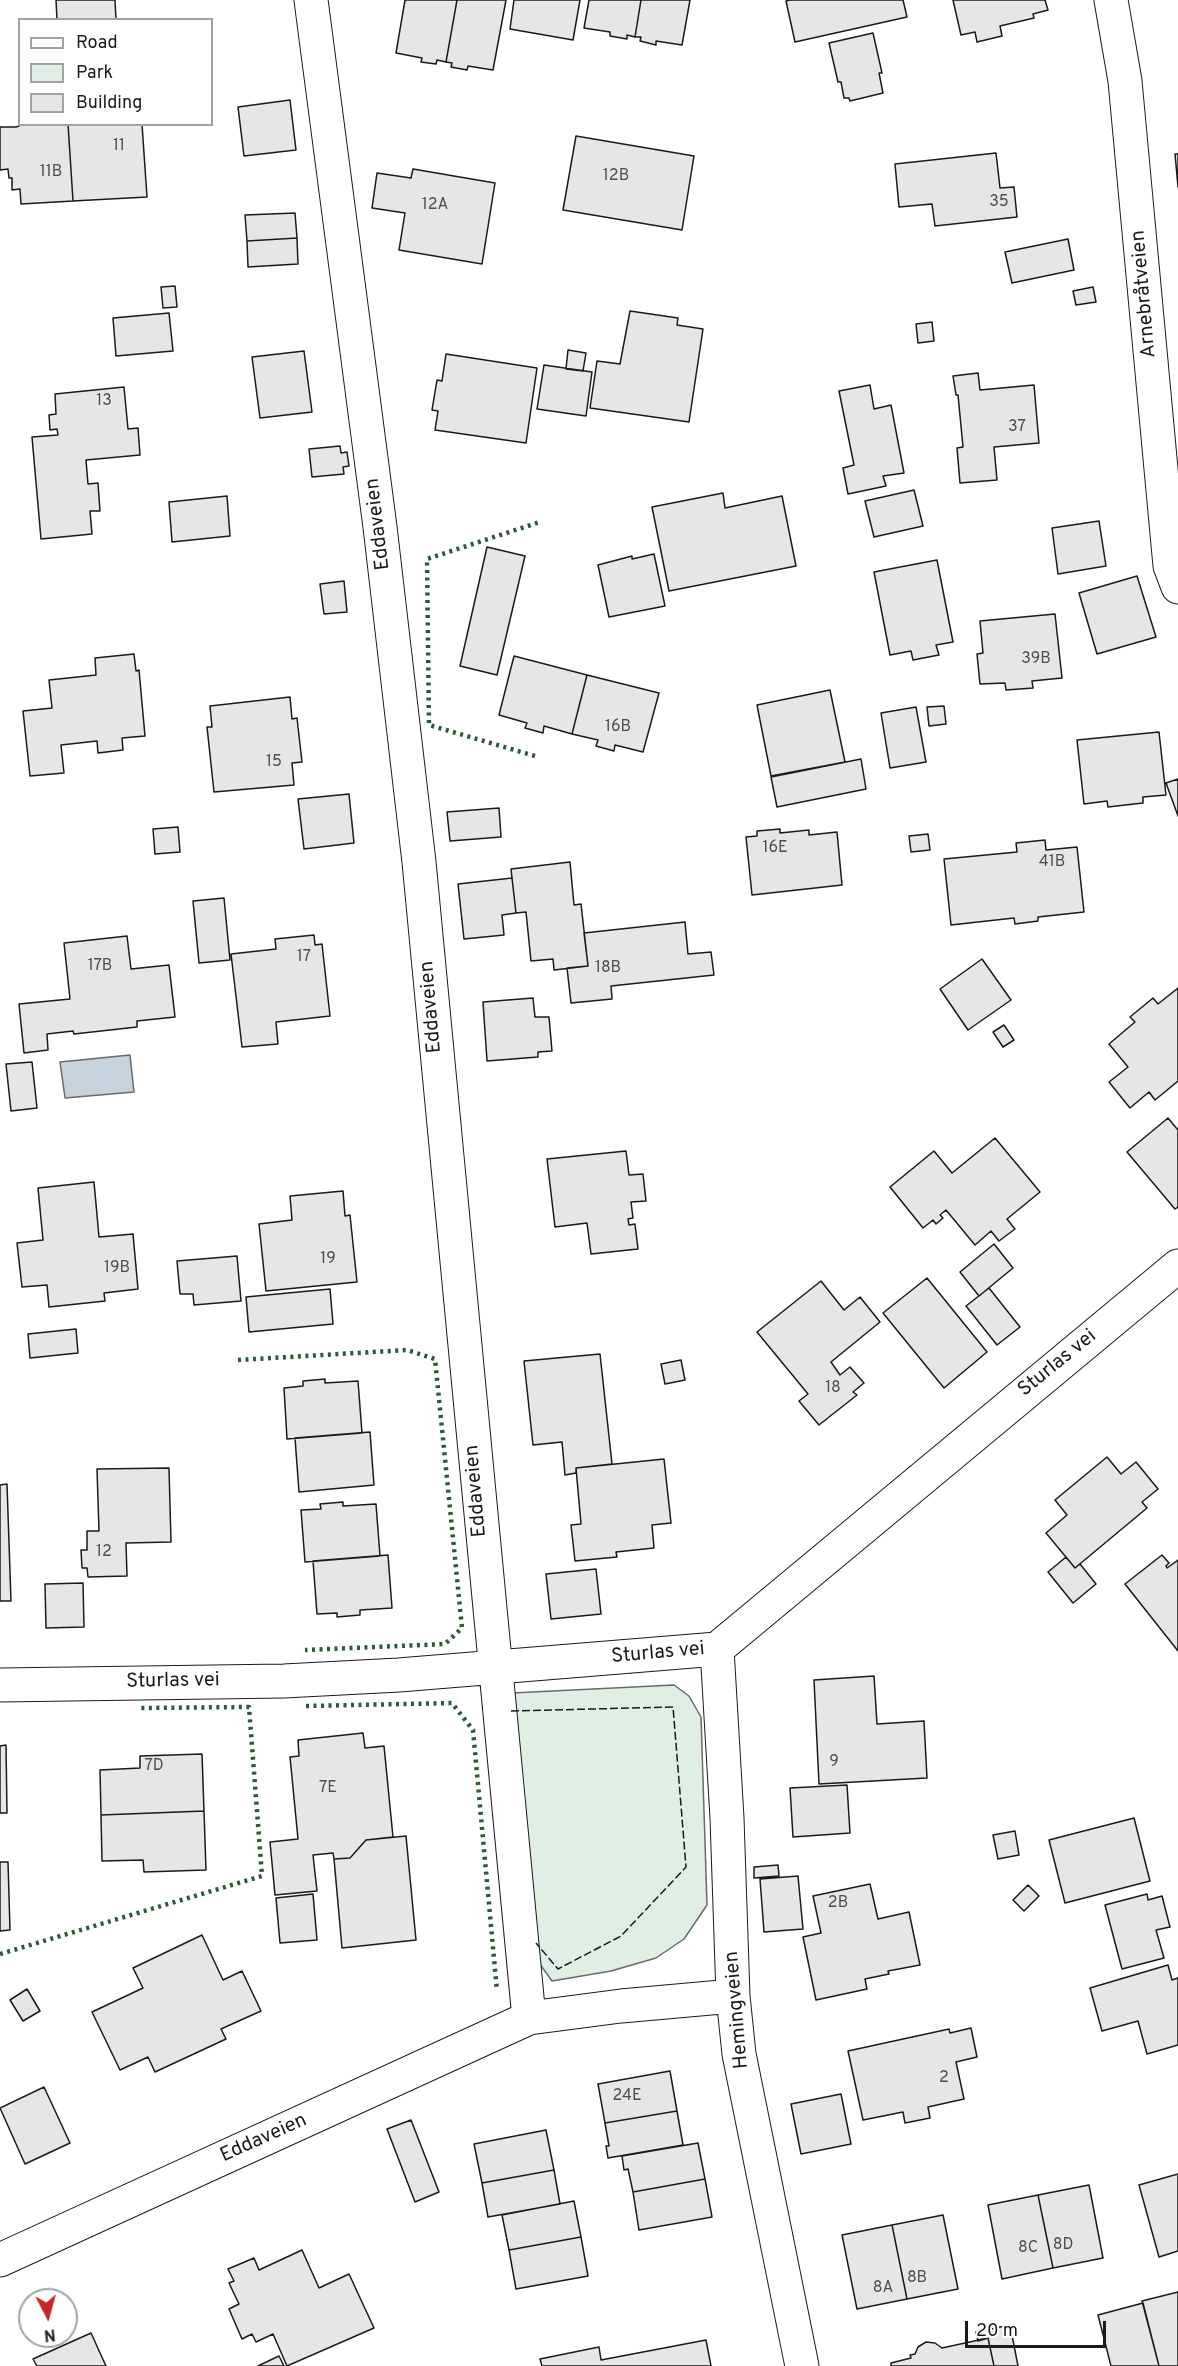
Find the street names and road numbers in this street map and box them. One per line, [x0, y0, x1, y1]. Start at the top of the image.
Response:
street label: Arnebråtveien [1127, 229, 1163, 359]
street label: Eddaveien [361, 477, 397, 571]
street label: Eddaveien [416, 960, 448, 1054]
street label: Sturlas vei [1014, 1325, 1102, 1403]
street label: Eddaveien [461, 1444, 493, 1538]
street label: Sturlas vei [610, 1638, 706, 1670]
street label: Sturlas vei [126, 1669, 220, 1695]
street label: Hemingveien [721, 1950, 755, 2070]
street label: Eddaveien [217, 2109, 311, 2169]

